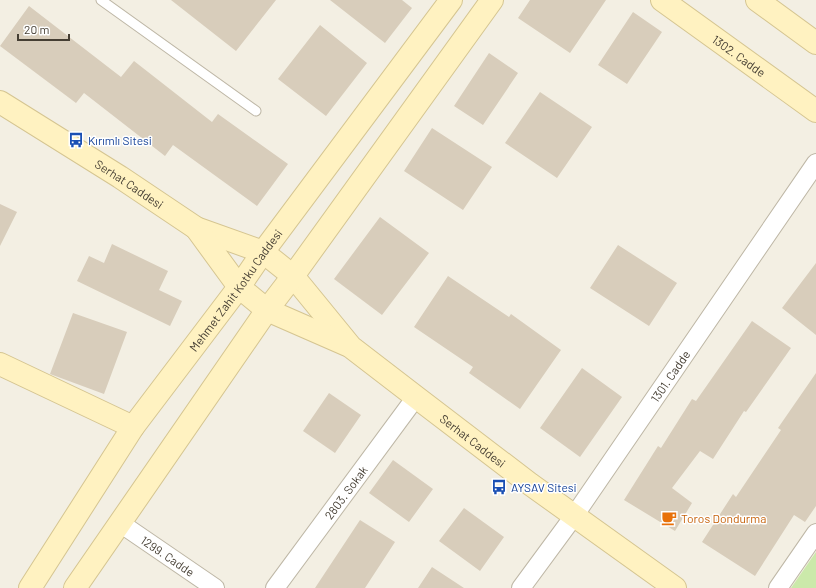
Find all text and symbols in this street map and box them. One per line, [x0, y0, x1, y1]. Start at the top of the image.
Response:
scale bar [18, 16, 69, 42]
text: 20 m [24, 22, 50, 36]
street label: 1302. Cadde [710, 32, 768, 79]
bus stop icon: Kırımlı Sitesi [67, 131, 85, 149]
place label: Kırımlı Sitesi [88, 133, 152, 147]
street label: Serhat Caddesi [93, 156, 166, 211]
street label: Mehmet Zahit Kotku Caddesi [186, 226, 285, 354]
street label: 1301. Cadde [647, 348, 693, 405]
street label: Serhat Caddesi [437, 411, 509, 470]
street label: 2803. Sokak [321, 463, 370, 522]
bus stop icon: AYSAV Sitesi [490, 478, 508, 496]
place label: AYSAV Sitesi [511, 480, 577, 494]
cafe icon: Toros Dondurma [660, 509, 678, 527]
place label: Toros Dondurma [681, 511, 766, 525]
street label: 1299. Cadde [138, 533, 197, 579]

